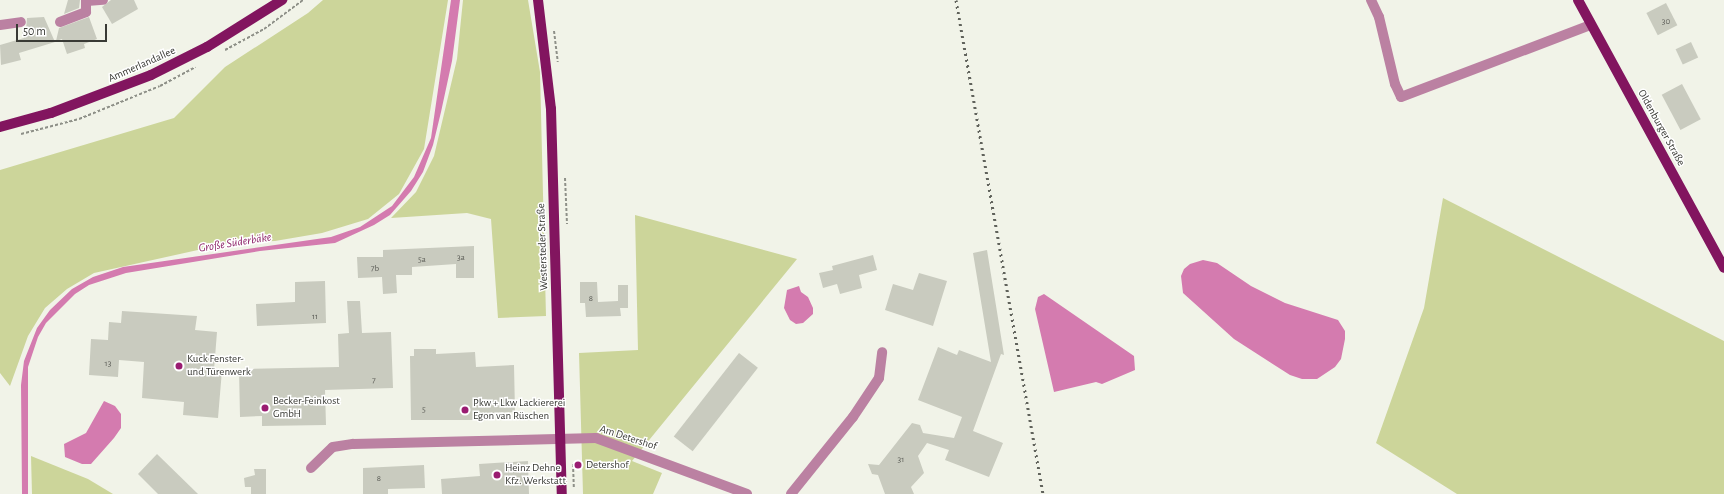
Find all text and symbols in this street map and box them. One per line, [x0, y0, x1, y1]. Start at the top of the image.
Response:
scale bar [18, 16, 109, 42]
house number: 30 [1662, 17, 1670, 27]
text: 50 m [23, 25, 46, 37]
street label: Ammerlandallee [106, 44, 178, 86]
street label: Oldenburger Straße [1635, 88, 1687, 168]
street label: Westersteder Straße [535, 203, 551, 291]
water label: Große Süderbäke [198, 230, 272, 256]
house number: 3a [457, 253, 465, 263]
house number: 5a [418, 255, 426, 265]
house number: 7b [371, 264, 379, 274]
house number: 8 [589, 294, 593, 304]
house number: 11 [312, 312, 318, 322]
place label: Kuck Fenster- und Türenwerk [187, 353, 251, 379]
house number: 13 [105, 359, 111, 369]
marker: Kuck Fenster- und Türenwerk [174, 361, 184, 371]
house number: 7 [372, 376, 376, 386]
place label: Becker-Feinkost GmbH [273, 395, 340, 421]
place label: Pkw + Lkw Lackiererei Egon van Rüschen [473, 397, 565, 423]
marker: Becker-Feinkost GmbH [260, 403, 270, 413]
house number: 5 [422, 405, 426, 415]
marker: Pkw + Lkw Lackiererei Egon van Rüschen [460, 405, 470, 415]
street label: Am Detershof [598, 423, 658, 453]
house number: 31 [898, 455, 904, 465]
place label: Detershof [586, 458, 628, 472]
marker: Detershof [573, 460, 583, 470]
place label: Heinz Dehne Kfz. Werkstatt [505, 462, 566, 488]
marker: Heinz Dehne Kfz. Werkstatt [492, 470, 502, 480]
house number: 8 [377, 474, 381, 484]

